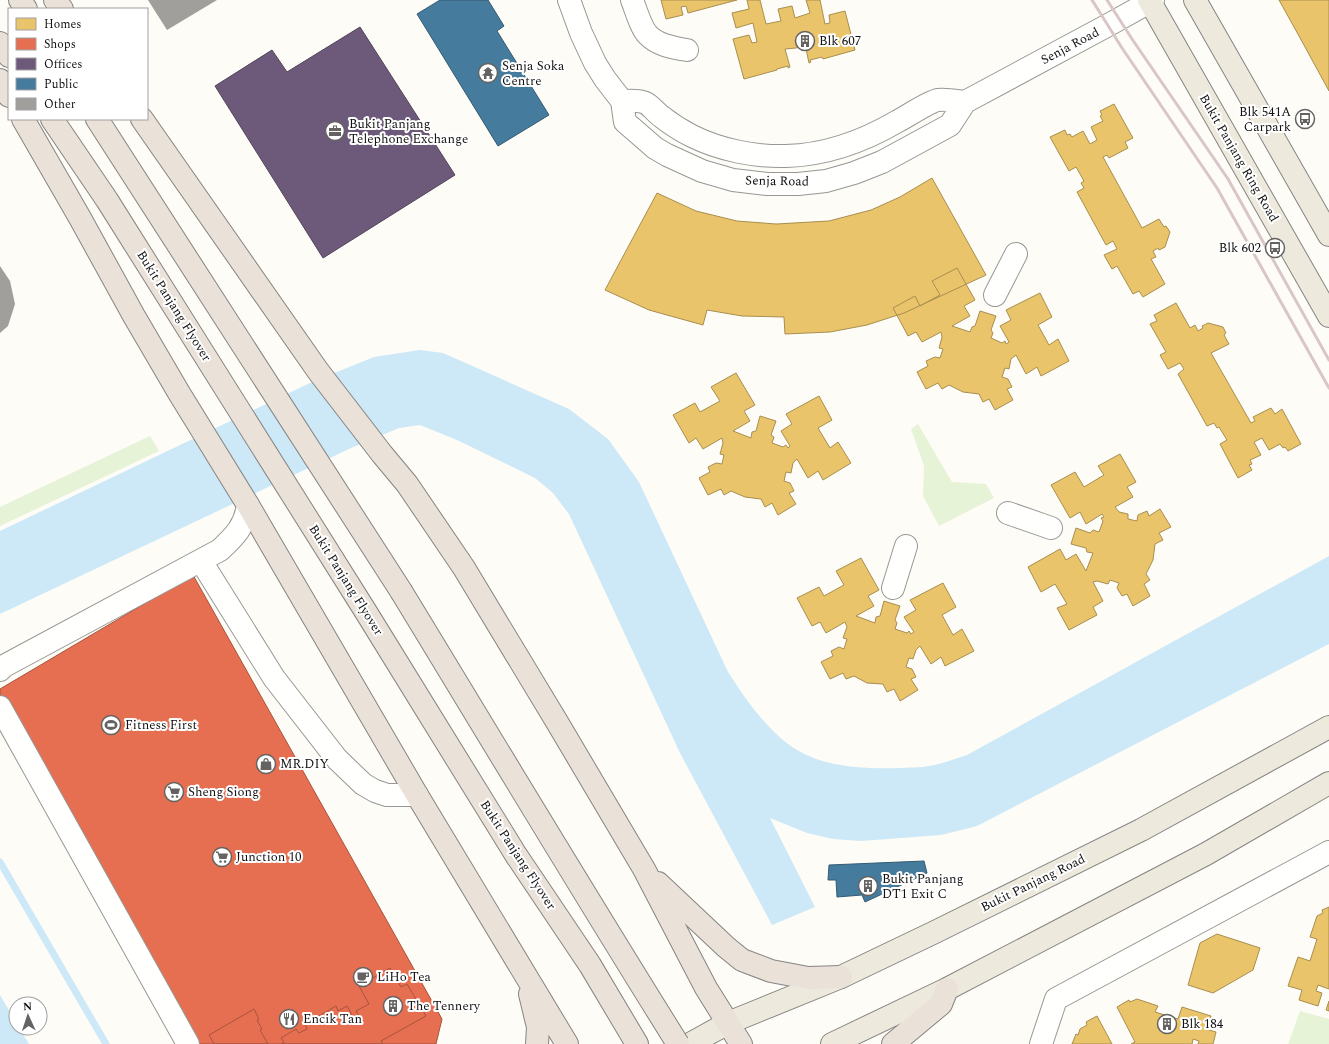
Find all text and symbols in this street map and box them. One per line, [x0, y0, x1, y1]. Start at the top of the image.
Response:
legend [8, 8, 148, 120]
text: Homes [44, 15, 82, 34]
street label: Senja Road [1037, 22, 1103, 70]
building icon: Blk 607 [794, 30, 816, 52]
place label: Blk 607 [819, 31, 861, 51]
text: Shops [44, 35, 76, 54]
text: Offices [44, 55, 83, 74]
place label: Senja Soka Centre [502, 56, 565, 91]
temple icon: Senja Soka Centre [477, 62, 499, 84]
text: Public [44, 75, 78, 94]
street label: Bukit Panjang Ring Road [1194, 90, 1284, 226]
text: Other [44, 95, 76, 114]
place label: Blk 541A Carpark [1239, 102, 1291, 137]
bus stop icon: Blk 541A Carpark [1294, 108, 1316, 130]
place label: Bukit Panjang Telephone Exchange [349, 114, 468, 149]
office icon: Bukit Panjang Telephone Exchange [324, 120, 346, 142]
street label: Senja Road [745, 170, 809, 192]
bus stop icon: Blk 602 [1264, 237, 1286, 259]
place label: Blk 602 [1219, 238, 1261, 258]
street label: Bukit Panjang Flyover [132, 247, 216, 365]
street label: Bukit Panjang Flyover [304, 521, 388, 639]
sports icon: Fitness First [100, 714, 122, 736]
place label: Fitness First [125, 715, 197, 735]
shop icon: MR.DIY [255, 753, 277, 775]
place label: MR.DIY [280, 754, 329, 774]
supermarket icon: Sheng Siong [163, 781, 185, 803]
place label: Sheng Siong [188, 782, 259, 802]
street label: Bukit Panjang Flyover [475, 796, 561, 914]
supermarket icon: Junction 10 [211, 846, 233, 868]
place label: Junction 10 [236, 847, 302, 867]
street label: Bukit Panjang Road [977, 849, 1089, 917]
place label: Bukit Panjang DT1 Exit C [882, 869, 964, 904]
building icon: Bukit Panjang DT1 Exit C [857, 875, 879, 897]
cafe icon: LiHo Tea [352, 966, 374, 988]
place label: LiHo Tea [377, 967, 432, 987]
building icon: The Tennery [382, 995, 404, 1017]
north arrow [8, 996, 48, 1036]
place label: The Tennery [407, 996, 481, 1016]
text: N [23, 998, 32, 1015]
restaurant icon: Encik Tan [278, 1008, 300, 1030]
place label: Encik Tan [303, 1009, 362, 1029]
building icon: Blk 184 [1156, 1013, 1178, 1035]
place label: Blk 184 [1181, 1014, 1224, 1034]

